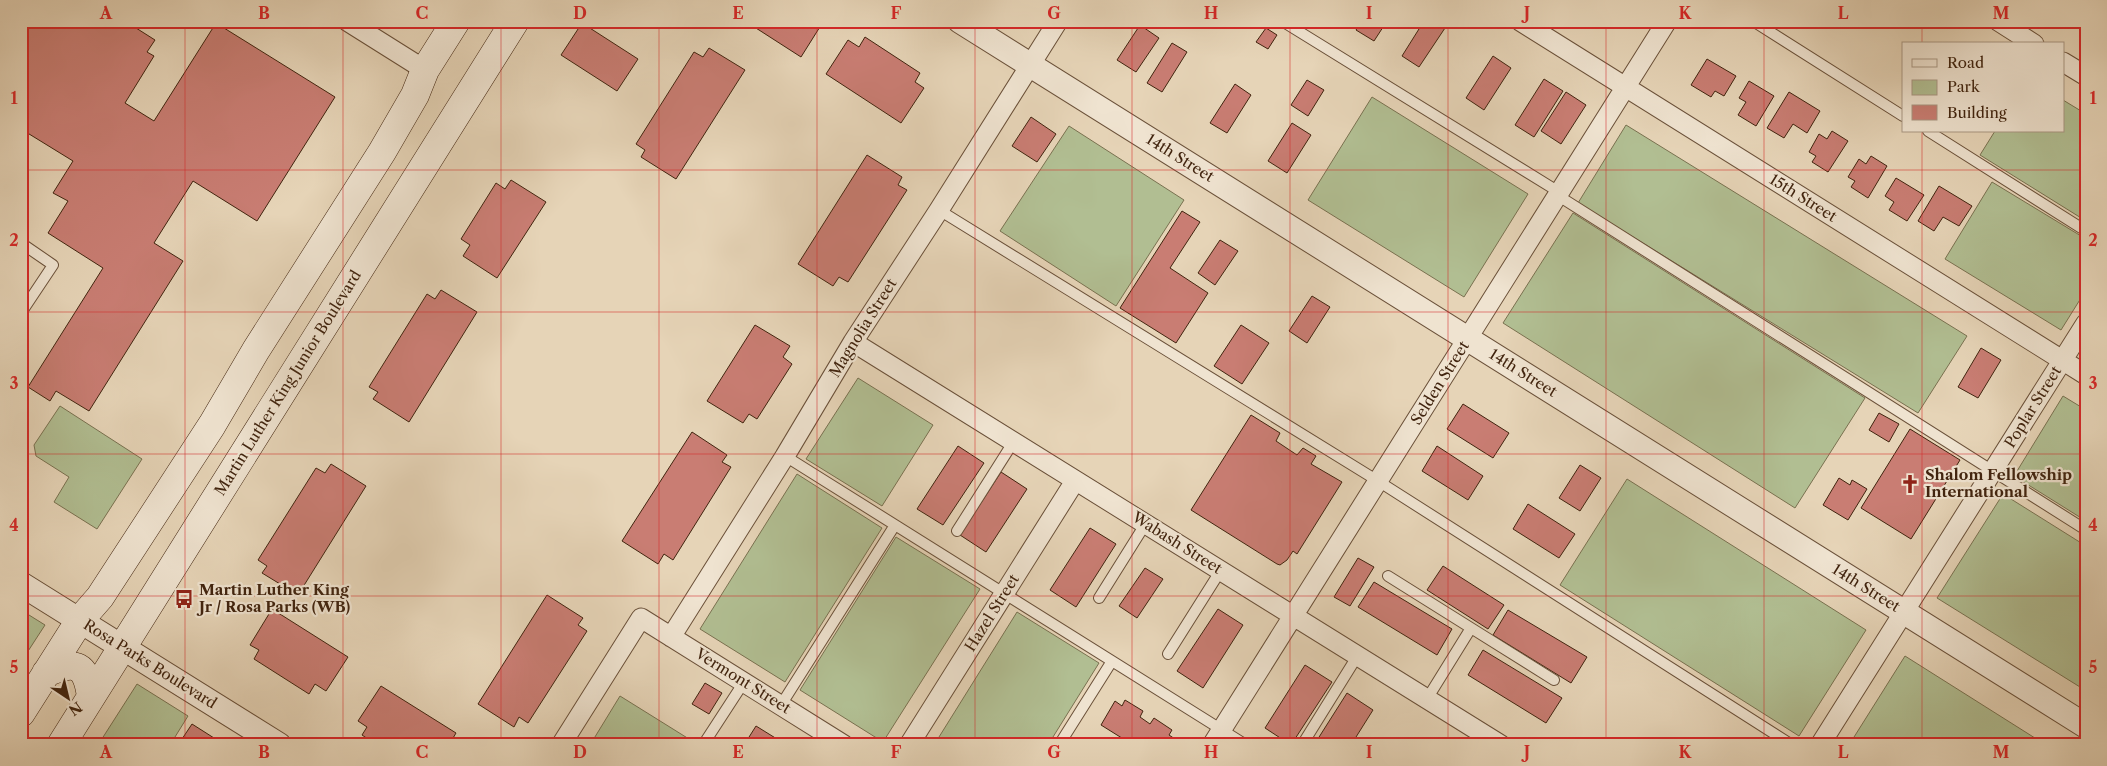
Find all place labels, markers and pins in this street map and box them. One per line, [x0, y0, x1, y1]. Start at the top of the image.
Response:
place label: Shalom Fellowship International [1925, 465, 2072, 501]
church icon: Shalom Fellowship International [1899, 473, 1921, 495]
place label: Martin Luther King Jr / Rosa Parks (WB) [196, 580, 351, 616]
bus stop icon: Martin Luther King Jr / Rosa Parks (WB) [173, 588, 195, 610]

